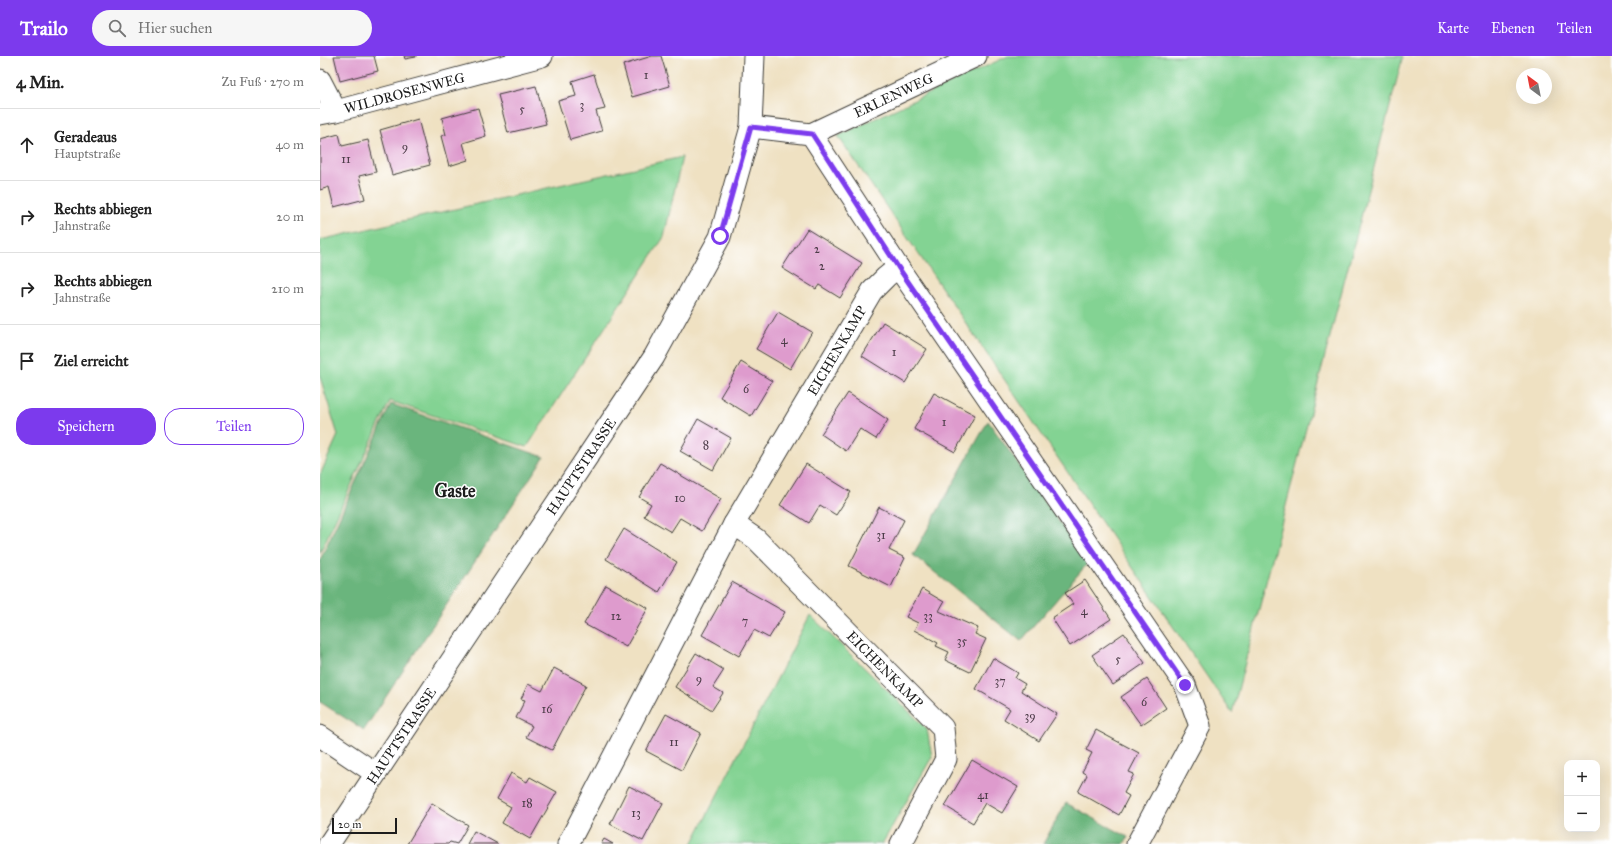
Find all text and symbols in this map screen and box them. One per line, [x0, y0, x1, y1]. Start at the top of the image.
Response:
search box [92, 10, 372, 46]
text: Trailo [20, 17, 68, 40]
icon: search [106, 17, 128, 39]
text: Hier suchen [138, 19, 212, 37]
text: Karte [1437, 20, 1469, 37]
text: Ebenen [1491, 20, 1535, 37]
text: Teilen [1557, 20, 1592, 37]
house number: 1 [644, 68, 649, 82]
north arrow [1516, 68, 1552, 104]
street label: WILDROSENWEG [342, 69, 467, 117]
street label: ERLENWEG [851, 70, 936, 122]
text: 4 Min. [16, 72, 64, 93]
text: Zu Fuß · 270 m [221, 74, 304, 90]
house number: 3 [580, 98, 585, 112]
house number: 5 [519, 102, 525, 116]
text: Geradeaus [54, 128, 117, 146]
icon: ahead [16, 134, 38, 156]
text: 40 m [275, 137, 304, 153]
house number: 9 [402, 140, 408, 154]
text: Hauptstraße [54, 146, 121, 162]
house number: 11 [341, 152, 351, 166]
text: Rechts abbiegen [54, 200, 152, 218]
icon: right [16, 206, 38, 228]
text: 20 m [276, 209, 304, 225]
text: Jahnstraße [54, 218, 111, 234]
route start [711, 227, 729, 245]
house number: 2 [814, 242, 820, 256]
house number: 2 [819, 259, 825, 273]
text: Rechts abbiegen [54, 272, 152, 290]
icon: right [16, 278, 38, 300]
text: 210 m [271, 281, 304, 297]
text: Jahnstraße [54, 290, 111, 306]
street label: EICHENKAMP [804, 303, 870, 399]
house number: 4 [781, 333, 788, 347]
house number: 1 [892, 345, 897, 359]
icon: arrive [16, 350, 38, 372]
text: Ziel erreicht [54, 352, 129, 370]
house number: 6 [743, 382, 750, 396]
button: Speichern [16, 408, 156, 445]
button: Teilen [164, 408, 304, 445]
street label: HAUPTSTRASSE [543, 415, 620, 518]
house number: 1 [942, 415, 947, 429]
house number: 8 [703, 438, 709, 452]
district label: Gaste [434, 480, 476, 502]
house number: 10 [674, 491, 686, 505]
house number: 31 [876, 528, 886, 542]
house number: 4 [1081, 604, 1088, 618]
house number: 12 [611, 609, 621, 623]
house number: 33 [923, 609, 933, 623]
house number: 7 [742, 614, 748, 628]
street label: EICHENKAMP [843, 628, 926, 712]
house number: 35 [957, 634, 968, 648]
house number: 5 [1115, 652, 1121, 666]
house number: 9 [696, 672, 702, 686]
house number: 37 [994, 674, 1006, 688]
route end [1176, 676, 1194, 694]
street label: HAUPTSTRASSE [363, 684, 440, 788]
house number: 6 [1141, 695, 1148, 709]
house number: 16 [542, 702, 553, 716]
house number: 39 [1024, 709, 1036, 723]
house number: 11 [669, 735, 679, 749]
map controls [1564, 760, 1600, 832]
button: + [1564, 760, 1600, 796]
house number: 41 [977, 788, 989, 802]
house number: 18 [521, 796, 533, 810]
button: − [1564, 796, 1600, 832]
house number: 13 [631, 806, 641, 820]
scale bar [332, 816, 397, 835]
text: 20 m [338, 818, 361, 831]

